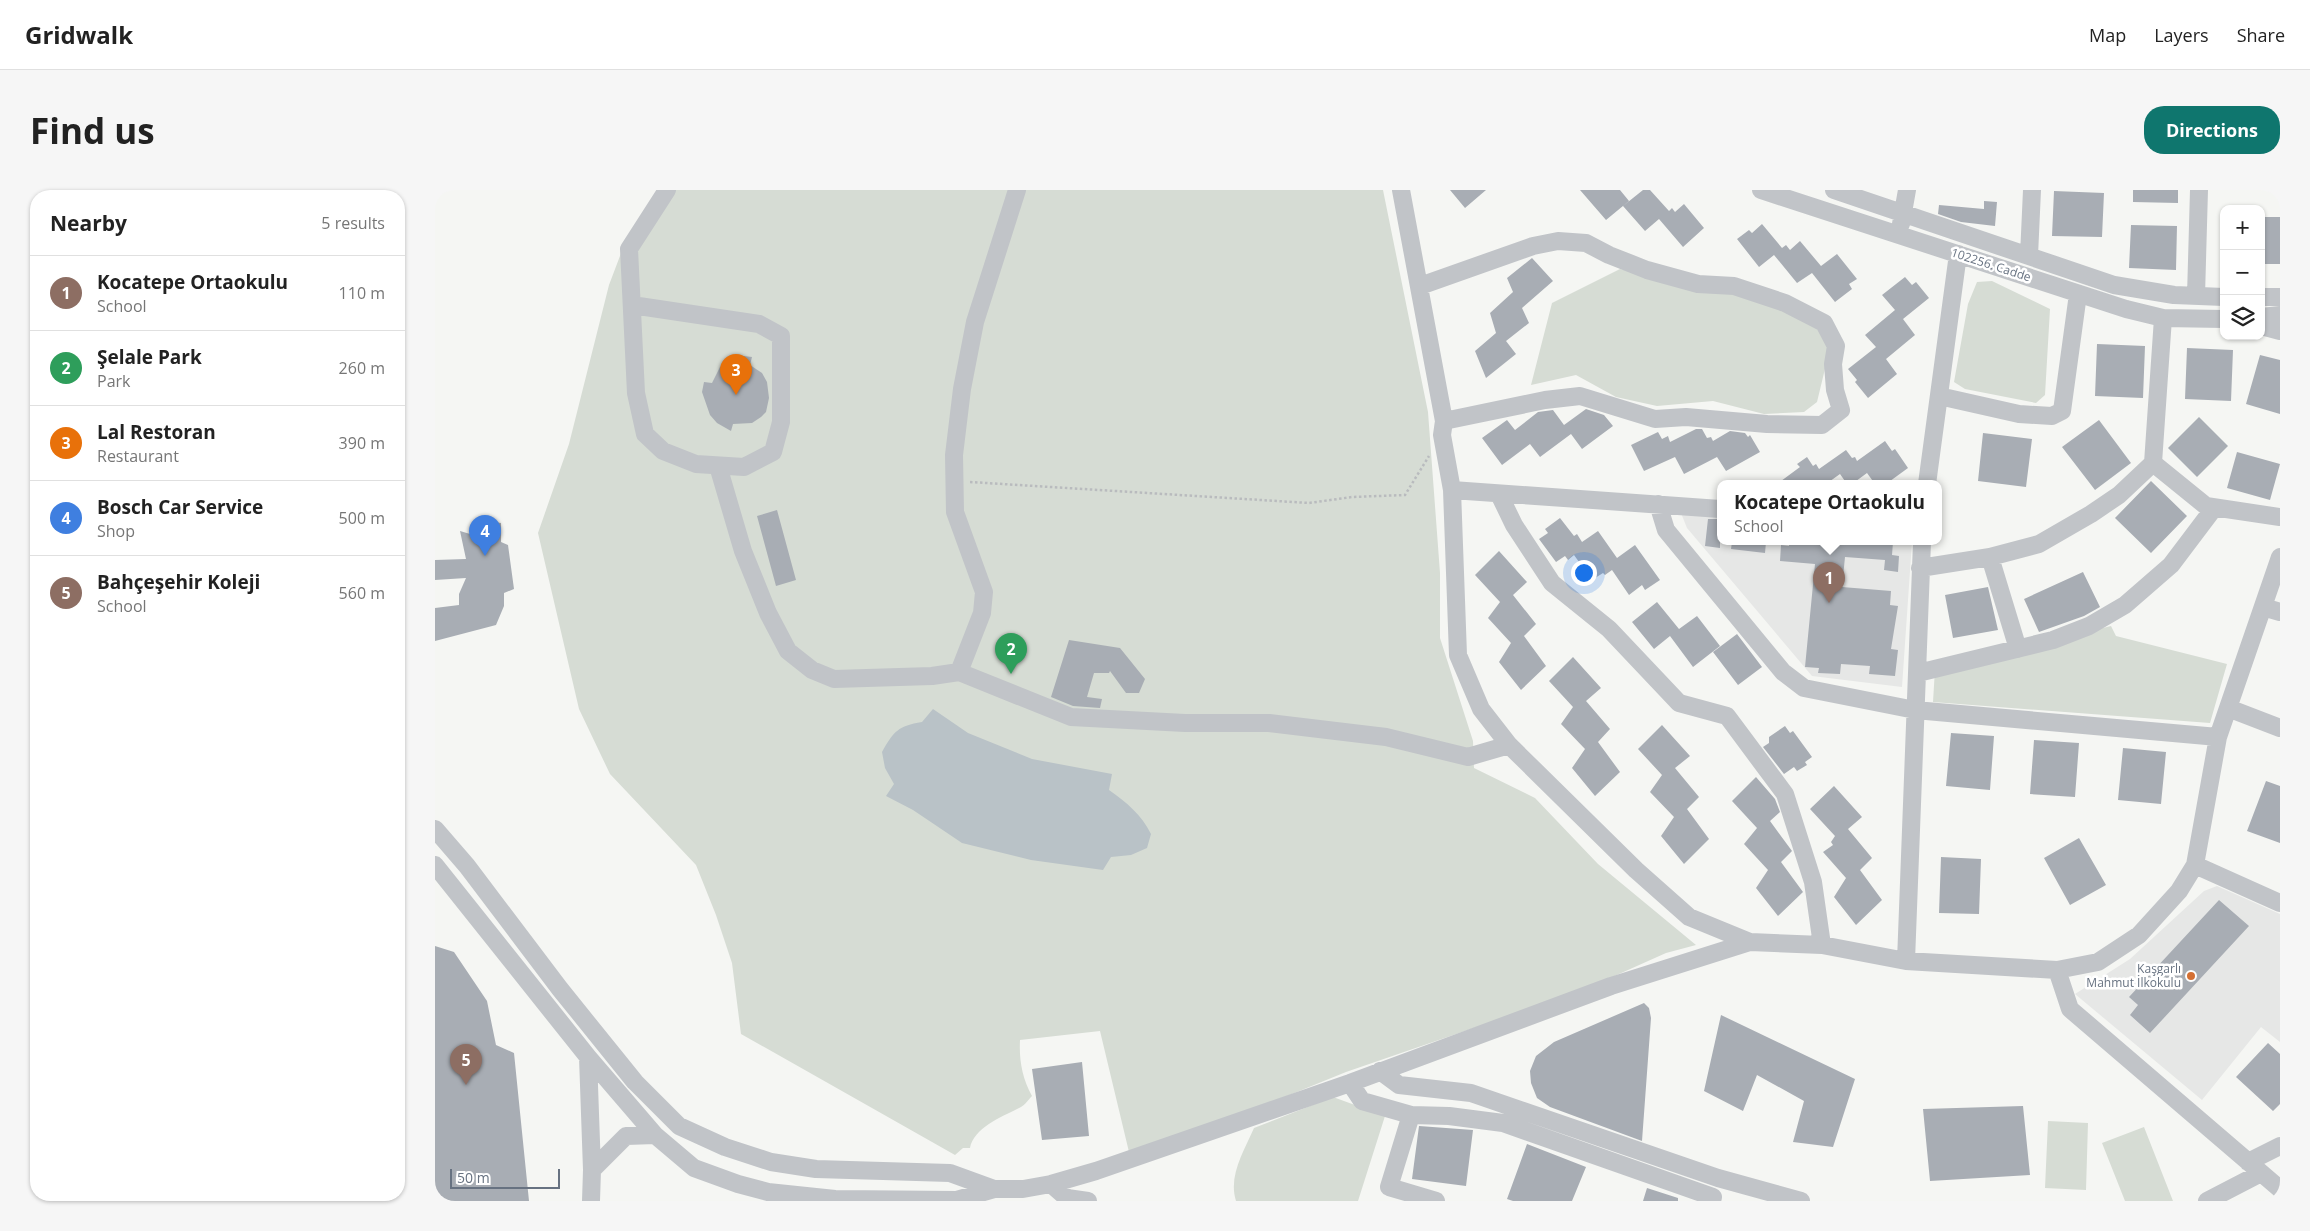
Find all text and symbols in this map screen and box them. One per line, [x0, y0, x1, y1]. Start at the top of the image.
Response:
text: Gridwalk [25, 18, 133, 51]
text: Map [2089, 23, 2126, 47]
text: Layers [2154, 23, 2209, 47]
text: Share [2237, 23, 2285, 47]
button: Directions [2144, 106, 2280, 154]
text: Find us [30, 107, 155, 154]
map controls [2220, 205, 2265, 340]
button: + [2220, 205, 2265, 250]
text: Nearby [50, 209, 127, 237]
text: 5 results [321, 212, 385, 234]
street label: 102256. Cadde [1949, 244, 2034, 286]
button: − [2220, 250, 2265, 295]
text: Kocatepe Ortaokulu [97, 269, 288, 295]
text: 1 [61, 282, 71, 304]
text: 110 m [339, 282, 385, 304]
text: School [97, 295, 147, 317]
button: layers [2220, 295, 2265, 340]
text: Şelale Park [97, 344, 202, 370]
pin: 3 [720, 354, 752, 395]
text: 2 [61, 357, 71, 379]
text: 260 m [339, 357, 385, 379]
text: Park [97, 370, 130, 392]
text: Lal Restoran [97, 419, 216, 445]
text: 3 [61, 432, 71, 454]
text: 390 m [339, 432, 385, 454]
text: Restaurant [97, 445, 179, 467]
popup [1717, 480, 1942, 545]
text: Kocatepe Ortaokulu [1734, 489, 1925, 515]
text: Bosch Car Service [97, 494, 263, 520]
text: 4 [61, 507, 71, 529]
text: 500 m [339, 507, 385, 529]
pin: 4 [469, 515, 501, 556]
text: School [1734, 515, 1784, 537]
text: Shop [97, 520, 135, 542]
your location [1571, 560, 1597, 586]
pin: 1 [1813, 562, 1845, 603]
text: Bahçeşehir Koleji [97, 569, 260, 595]
text: 5 [61, 582, 71, 604]
text: 560 m [339, 582, 385, 604]
text: School [97, 595, 147, 617]
pin: 2 [995, 633, 1027, 674]
place label: Kaşgarlı Mahmut İlkokulu [2086, 960, 2181, 991]
marker: Kaşgarlı Mahmut İlkokulu [2185, 970, 2197, 982]
pin: 5 [450, 1044, 482, 1085]
scale bar [450, 1166, 560, 1189]
text: 50 m [457, 1168, 490, 1187]

